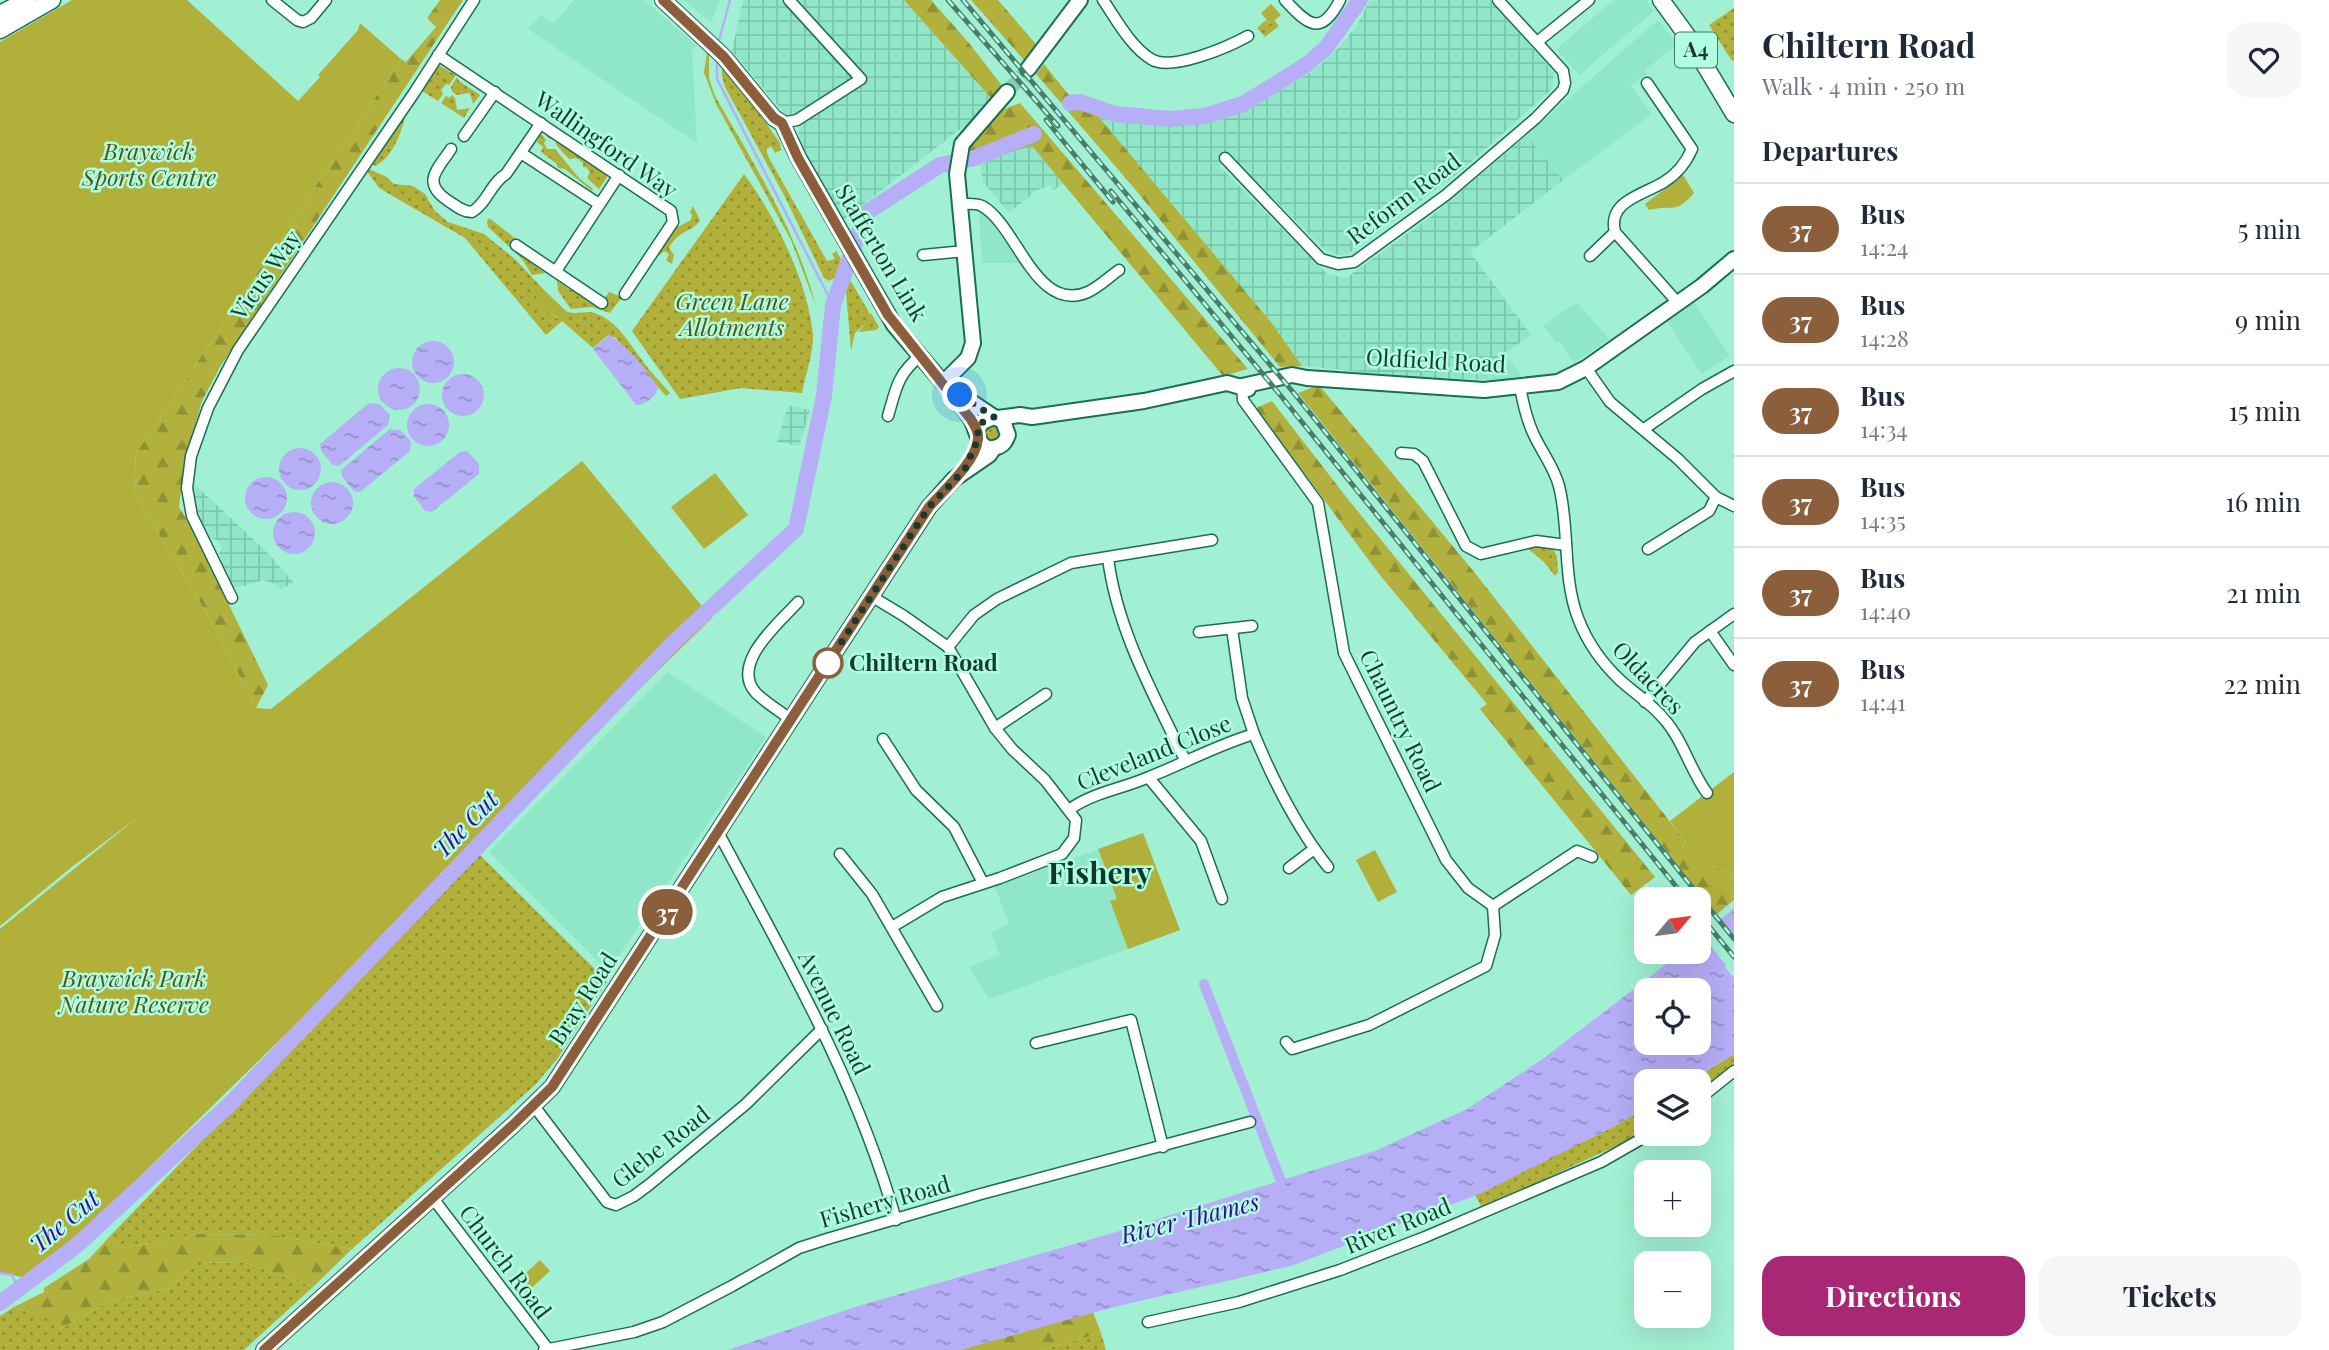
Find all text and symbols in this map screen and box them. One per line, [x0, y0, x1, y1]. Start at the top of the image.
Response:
text: Chiltern Road [1762, 22, 1976, 66]
button: heart [2227, 23, 2301, 97]
road number: A4 [1675, 32, 1717, 68]
text: Walk · 4 min · 250 m [1762, 70, 1965, 101]
street label: Wallingford Way [529, 83, 685, 205]
text: Departures [1762, 133, 1898, 168]
park label: Braywick Sports Centre [81, 135, 216, 192]
street label: Reform Road [1340, 145, 1466, 251]
street label: Stafferton Link [829, 178, 936, 327]
text: Bus [1860, 196, 1905, 231]
text: 5 min [2238, 211, 2301, 246]
text: 37 [1789, 213, 1812, 245]
street label: Vicus Way [222, 223, 307, 326]
text: 14:24 [1860, 231, 1908, 262]
park label: Green Lane Allotments [675, 285, 789, 342]
text: Bus [1860, 287, 1905, 322]
text: 9 min [2235, 302, 2301, 337]
text: 37 [1789, 304, 1812, 336]
text: 14:28 [1860, 322, 1909, 353]
street label: Oldfield Road [1365, 340, 1507, 379]
your location [942, 377, 977, 412]
text: Bus [1860, 378, 1905, 413]
text: 15 min [2229, 393, 2301, 428]
text: 37 [1789, 395, 1812, 427]
text: 14:34 [1860, 413, 1908, 444]
text: Bus [1860, 469, 1905, 504]
text: 16 min [2225, 484, 2301, 519]
text: 37 [1789, 486, 1812, 518]
text: 14:35 [1860, 504, 1906, 535]
text: Bus [1860, 560, 1905, 595]
text: 21 min [2226, 575, 2301, 610]
text: 37 [1789, 577, 1812, 609]
text: 14:40 [1860, 595, 1911, 626]
street label: Oldacres [1606, 634, 1692, 720]
street label: Chauntry Road [1353, 644, 1449, 797]
place label: Chiltern Road [849, 646, 998, 677]
marker: Chiltern Road [813, 648, 843, 678]
text: Bus [1860, 651, 1905, 686]
text: 22 min [2223, 666, 2301, 701]
text: 37 [1789, 668, 1812, 700]
text: 14:41 [1860, 686, 1906, 717]
street label: Cleveland Close [1072, 707, 1235, 797]
water label: The Cut [425, 782, 505, 864]
district label: Fishery [1048, 852, 1152, 892]
north arrow [1634, 887, 1712, 964]
map controls [1634, 887, 1711, 1328]
line badge: 37 [636, 889, 698, 935]
text: 37 [656, 896, 678, 928]
street label: Avenue Road [792, 944, 879, 1079]
street label: Bray Road [540, 946, 623, 1051]
park label: Braywick Park Nature Reserve [57, 962, 209, 1019]
button: locate [1634, 978, 1711, 1055]
button: layers [1634, 1069, 1711, 1146]
street label: Glebe Road [605, 1098, 716, 1194]
button: + [1634, 1160, 1711, 1237]
street label: Fishery Road [816, 1167, 954, 1234]
water label: The Cut [22, 1181, 106, 1259]
water label: River Thames [1116, 1184, 1262, 1250]
street label: River Road [1340, 1189, 1455, 1260]
street label: Church Road [453, 1198, 559, 1324]
button: − [1634, 1251, 1711, 1328]
button: Directions [1762, 1256, 2025, 1336]
button: Tickets [2039, 1256, 2301, 1336]

